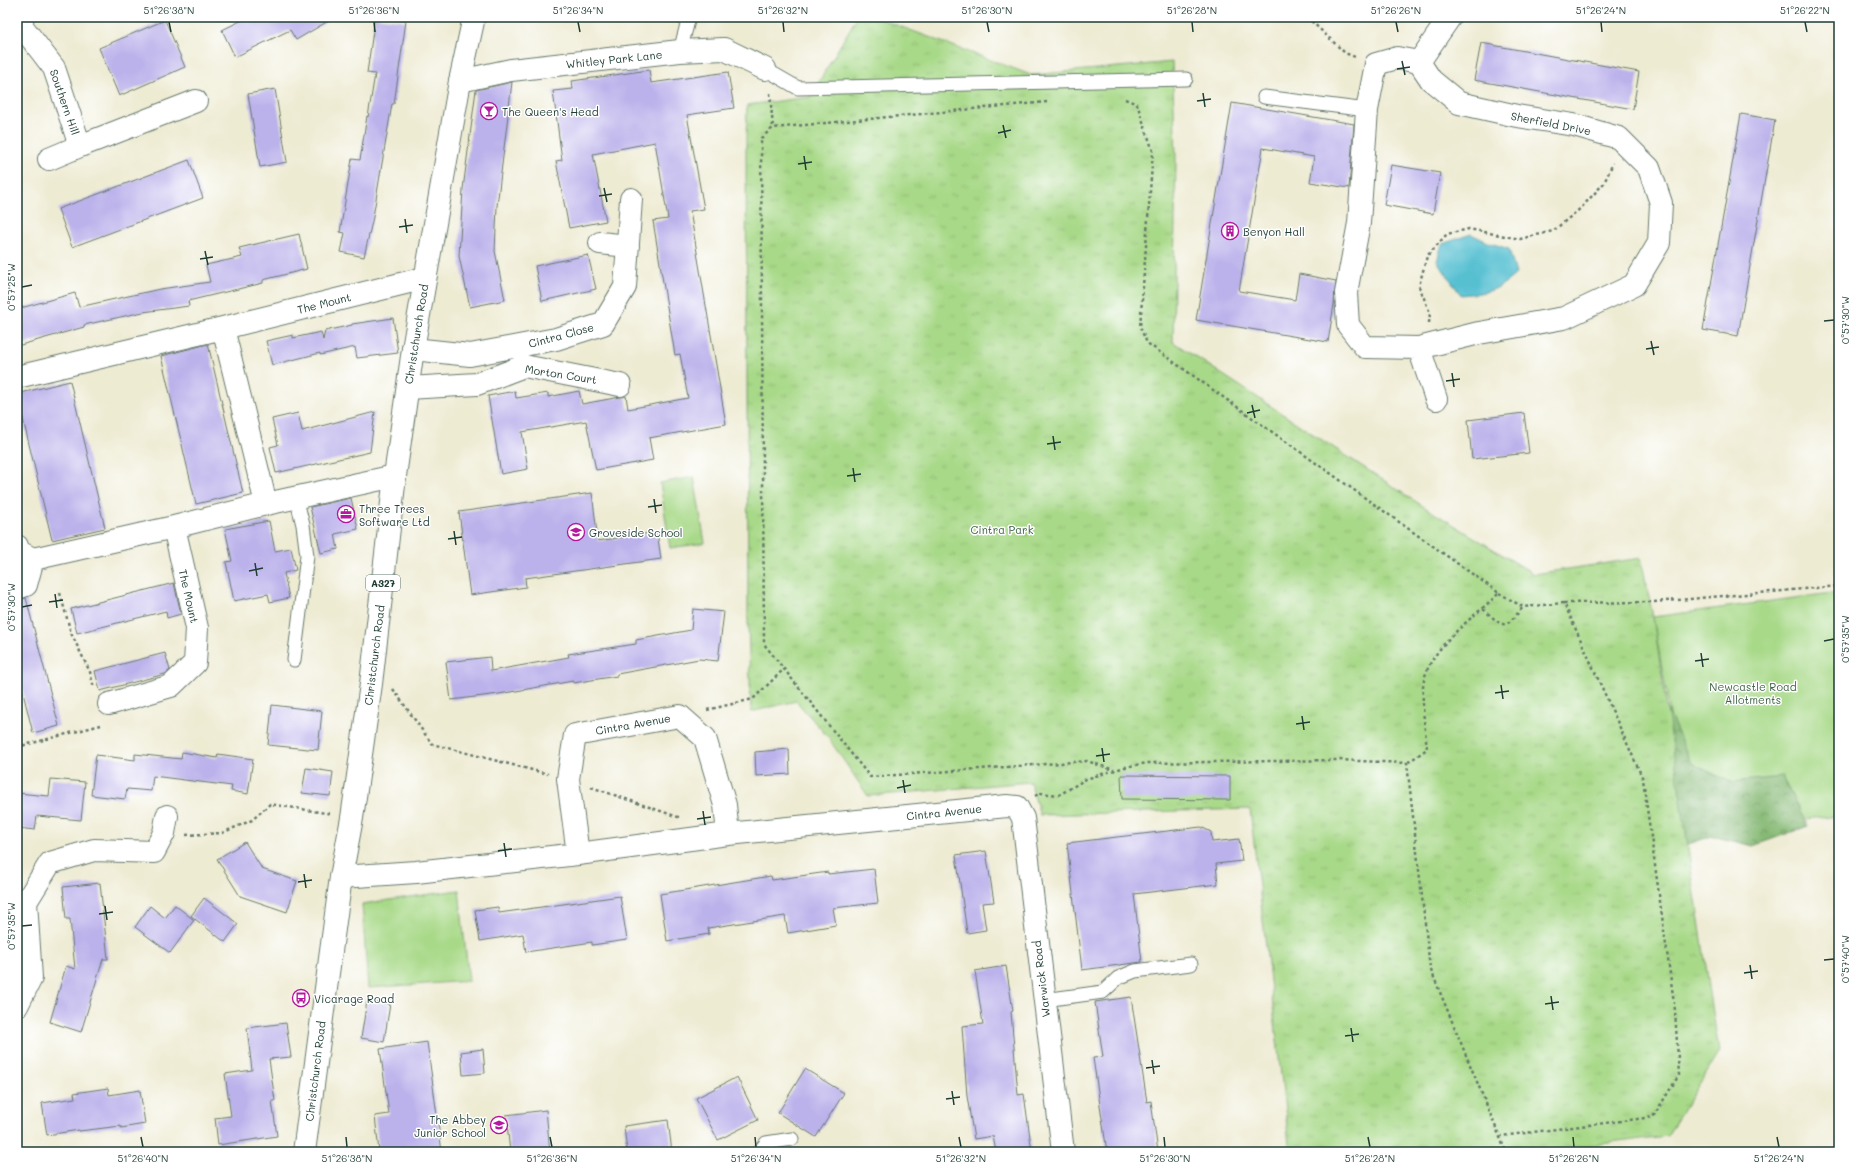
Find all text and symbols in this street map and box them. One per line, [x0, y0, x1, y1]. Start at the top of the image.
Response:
text: 51°26'38"N [144, 3, 194, 17]
text: 51°26'36"N [349, 3, 399, 17]
text: 51°26'34"N [553, 3, 603, 17]
text: 51°26'32"N [758, 3, 808, 17]
text: 51°26'30"N [962, 3, 1012, 17]
text: 51°26'28"N [1167, 3, 1217, 17]
text: 51°26'26"N [1371, 3, 1421, 17]
text: 51°26'24"N [1576, 3, 1626, 17]
text: 51°26'22"N [1780, 3, 1830, 17]
street label: Whitley Park Lane [565, 46, 663, 72]
street label: Southern Hill [47, 67, 83, 137]
bar icon: The Queen's Head [479, 101, 499, 121]
place label: The Queen's Head [502, 104, 599, 119]
street label: Sherfield Drive [1510, 108, 1593, 138]
building icon: Benyon Hall [1220, 221, 1240, 241]
place label: Benyon Hall [1243, 224, 1305, 239]
text: 0°57'25"W [4, 263, 18, 311]
street label: Christchurch Road [401, 283, 431, 385]
street label: The Mount [296, 289, 353, 317]
text: 0°57'30"W [1838, 296, 1852, 344]
street label: Cintra Close [527, 319, 596, 351]
street label: Morton Court [524, 361, 598, 387]
place label: Three Trees Software Ltd [359, 501, 430, 529]
office icon: Three Trees Software Ltd [336, 504, 356, 524]
school or university icon: Groveside School [566, 522, 586, 542]
park label: Cintra Park [971, 522, 1034, 537]
place label: Groveside School [589, 525, 683, 540]
street label: The Mount [176, 568, 203, 625]
road number: A327 [366, 575, 400, 591]
text: 0°57'30"W [4, 583, 18, 631]
street label: Christchurch Road [360, 604, 388, 706]
text: 0°57'35"W [1838, 615, 1852, 663]
park label: Newcastle Road Allotments [1709, 679, 1797, 707]
street label: Cintra Avenue [594, 710, 672, 738]
street label: Cintra Avenue [905, 801, 983, 823]
text: 0°57'35"W [4, 902, 18, 950]
text: 0°57'40"W [1838, 935, 1852, 983]
street label: Warwick Road [1029, 940, 1053, 1018]
bus stop icon: Vicarage Road [291, 988, 311, 1008]
place label: Vicarage Road [314, 991, 394, 1006]
street label: Christchurch Road [301, 1020, 329, 1122]
place label: The Abbey Junior School [414, 1112, 486, 1140]
school or university icon: The Abbey Junior School [489, 1115, 509, 1135]
text: 51°26'40"N [118, 1151, 168, 1165]
text: 51°26'38"N [322, 1151, 372, 1165]
text: 51°26'36"N [527, 1151, 577, 1165]
text: 51°26'34"N [731, 1151, 781, 1165]
text: 51°26'32"N [936, 1151, 986, 1165]
text: 51°26'30"N [1140, 1151, 1190, 1165]
text: 51°26'28"N [1345, 1151, 1395, 1165]
text: 51°26'26"N [1549, 1151, 1599, 1165]
text: 51°26'24"N [1754, 1151, 1804, 1165]

